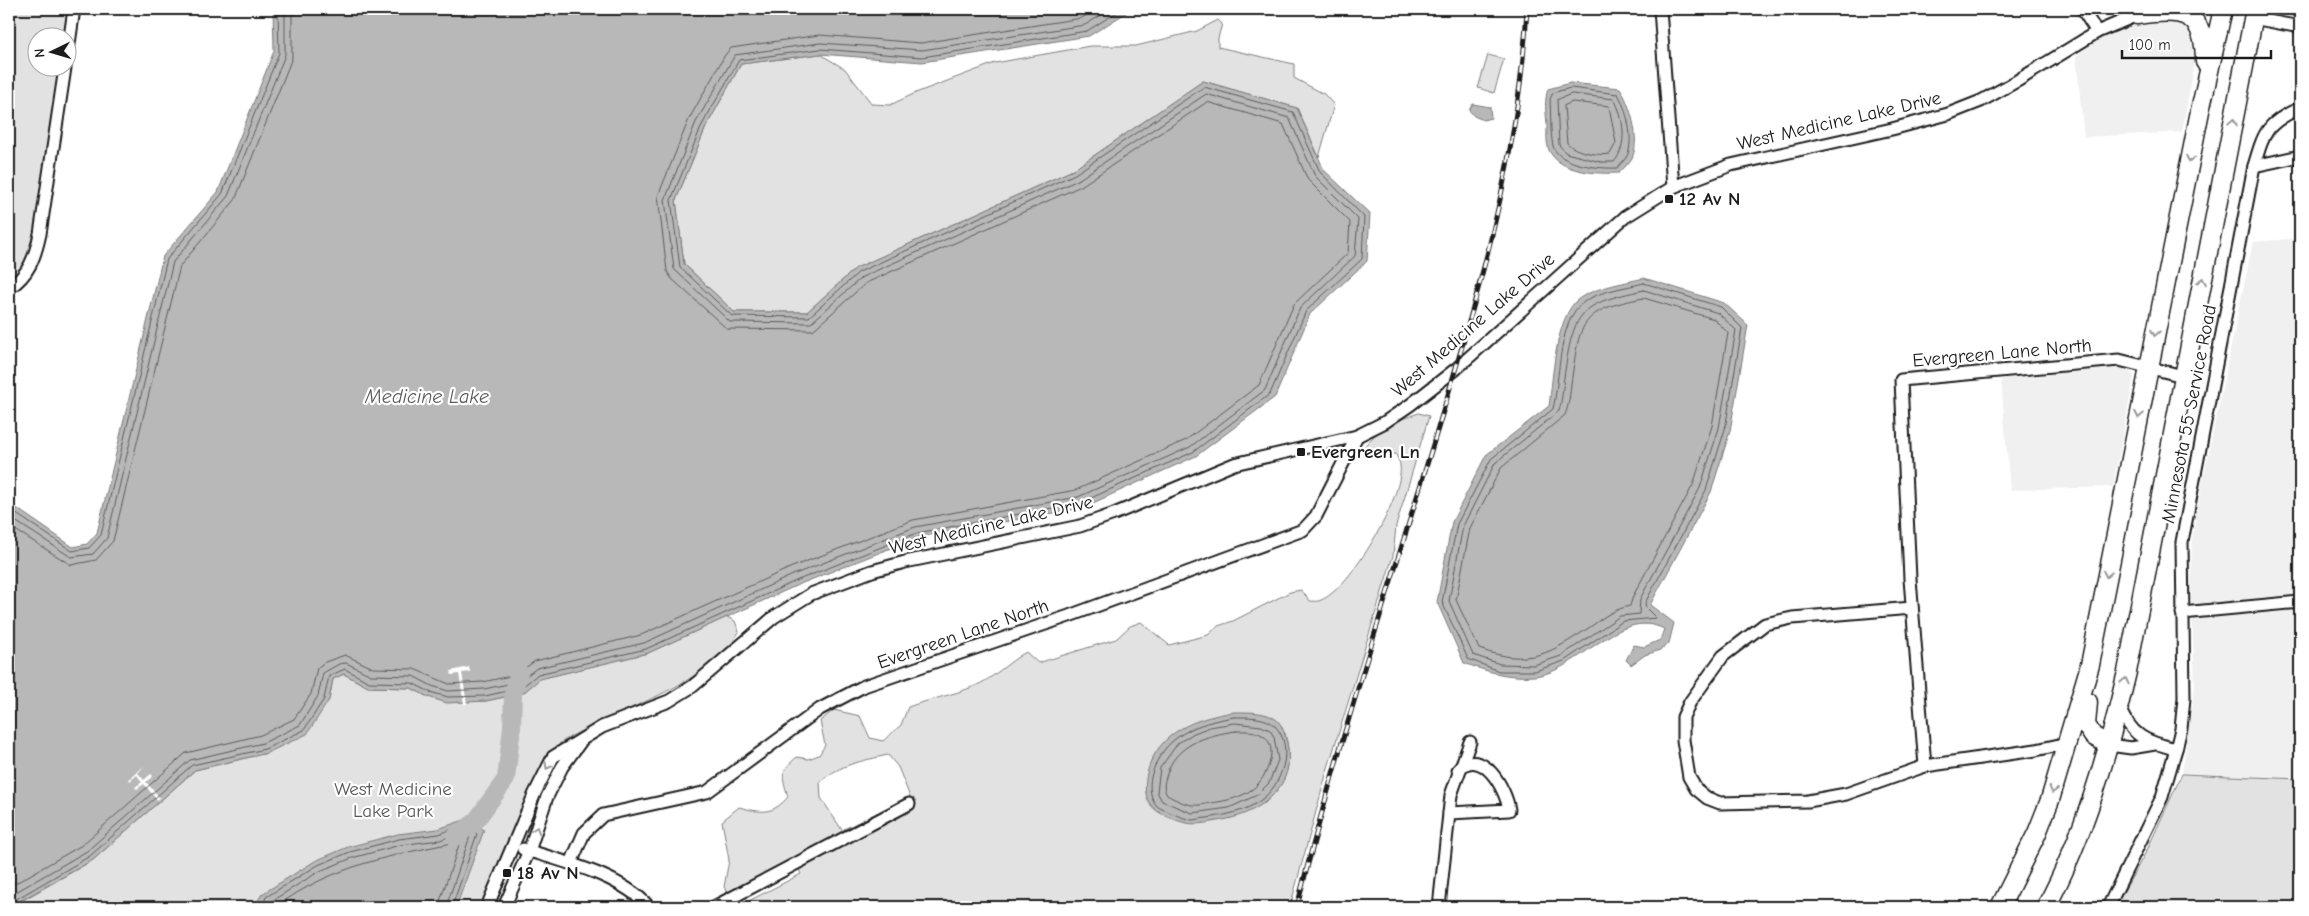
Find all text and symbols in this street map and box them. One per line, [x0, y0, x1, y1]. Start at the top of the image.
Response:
north arrow [28, 28, 78, 78]
scale bar [2122, 28, 2270, 60]
text: 100 m [2129, 36, 2171, 54]
text: N [31, 48, 48, 58]
street label: West Medicine Lake Drive [1735, 87, 1943, 155]
one-way arrow [2227, 117, 2238, 126]
one-way arrow [2185, 155, 2196, 163]
place label: 12 Av N [1679, 188, 1740, 210]
marker: 12 Av N [1663, 193, 1675, 205]
street label: West Medicine Lake Drive [1387, 248, 1559, 402]
one-way arrow [2196, 277, 2206, 285]
street label: Minnesota 55 Service Road [2157, 303, 2221, 525]
one-way arrow [2151, 329, 2161, 338]
street label: Evergreen Lane North [1912, 334, 2092, 372]
water label: Medicine Lake [364, 385, 489, 408]
one-way arrow [2134, 411, 2145, 419]
place label: Evergreen Ln [1311, 441, 1420, 463]
marker: Evergreen Ln [1295, 446, 1307, 458]
street label: West Medicine Lake Drive [887, 491, 1095, 559]
one-way arrow [2102, 570, 2113, 579]
street label: Evergreen Lane North [874, 594, 1052, 674]
one-way arrow [2119, 677, 2130, 686]
one-way arrow [544, 761, 554, 770]
park label: West Medicine Lake Park [334, 778, 452, 822]
one-way arrow [2049, 785, 2059, 793]
one-way arrow [530, 826, 540, 835]
place label: 18 Av N [517, 862, 579, 884]
marker: 18 Av N [501, 867, 513, 879]

